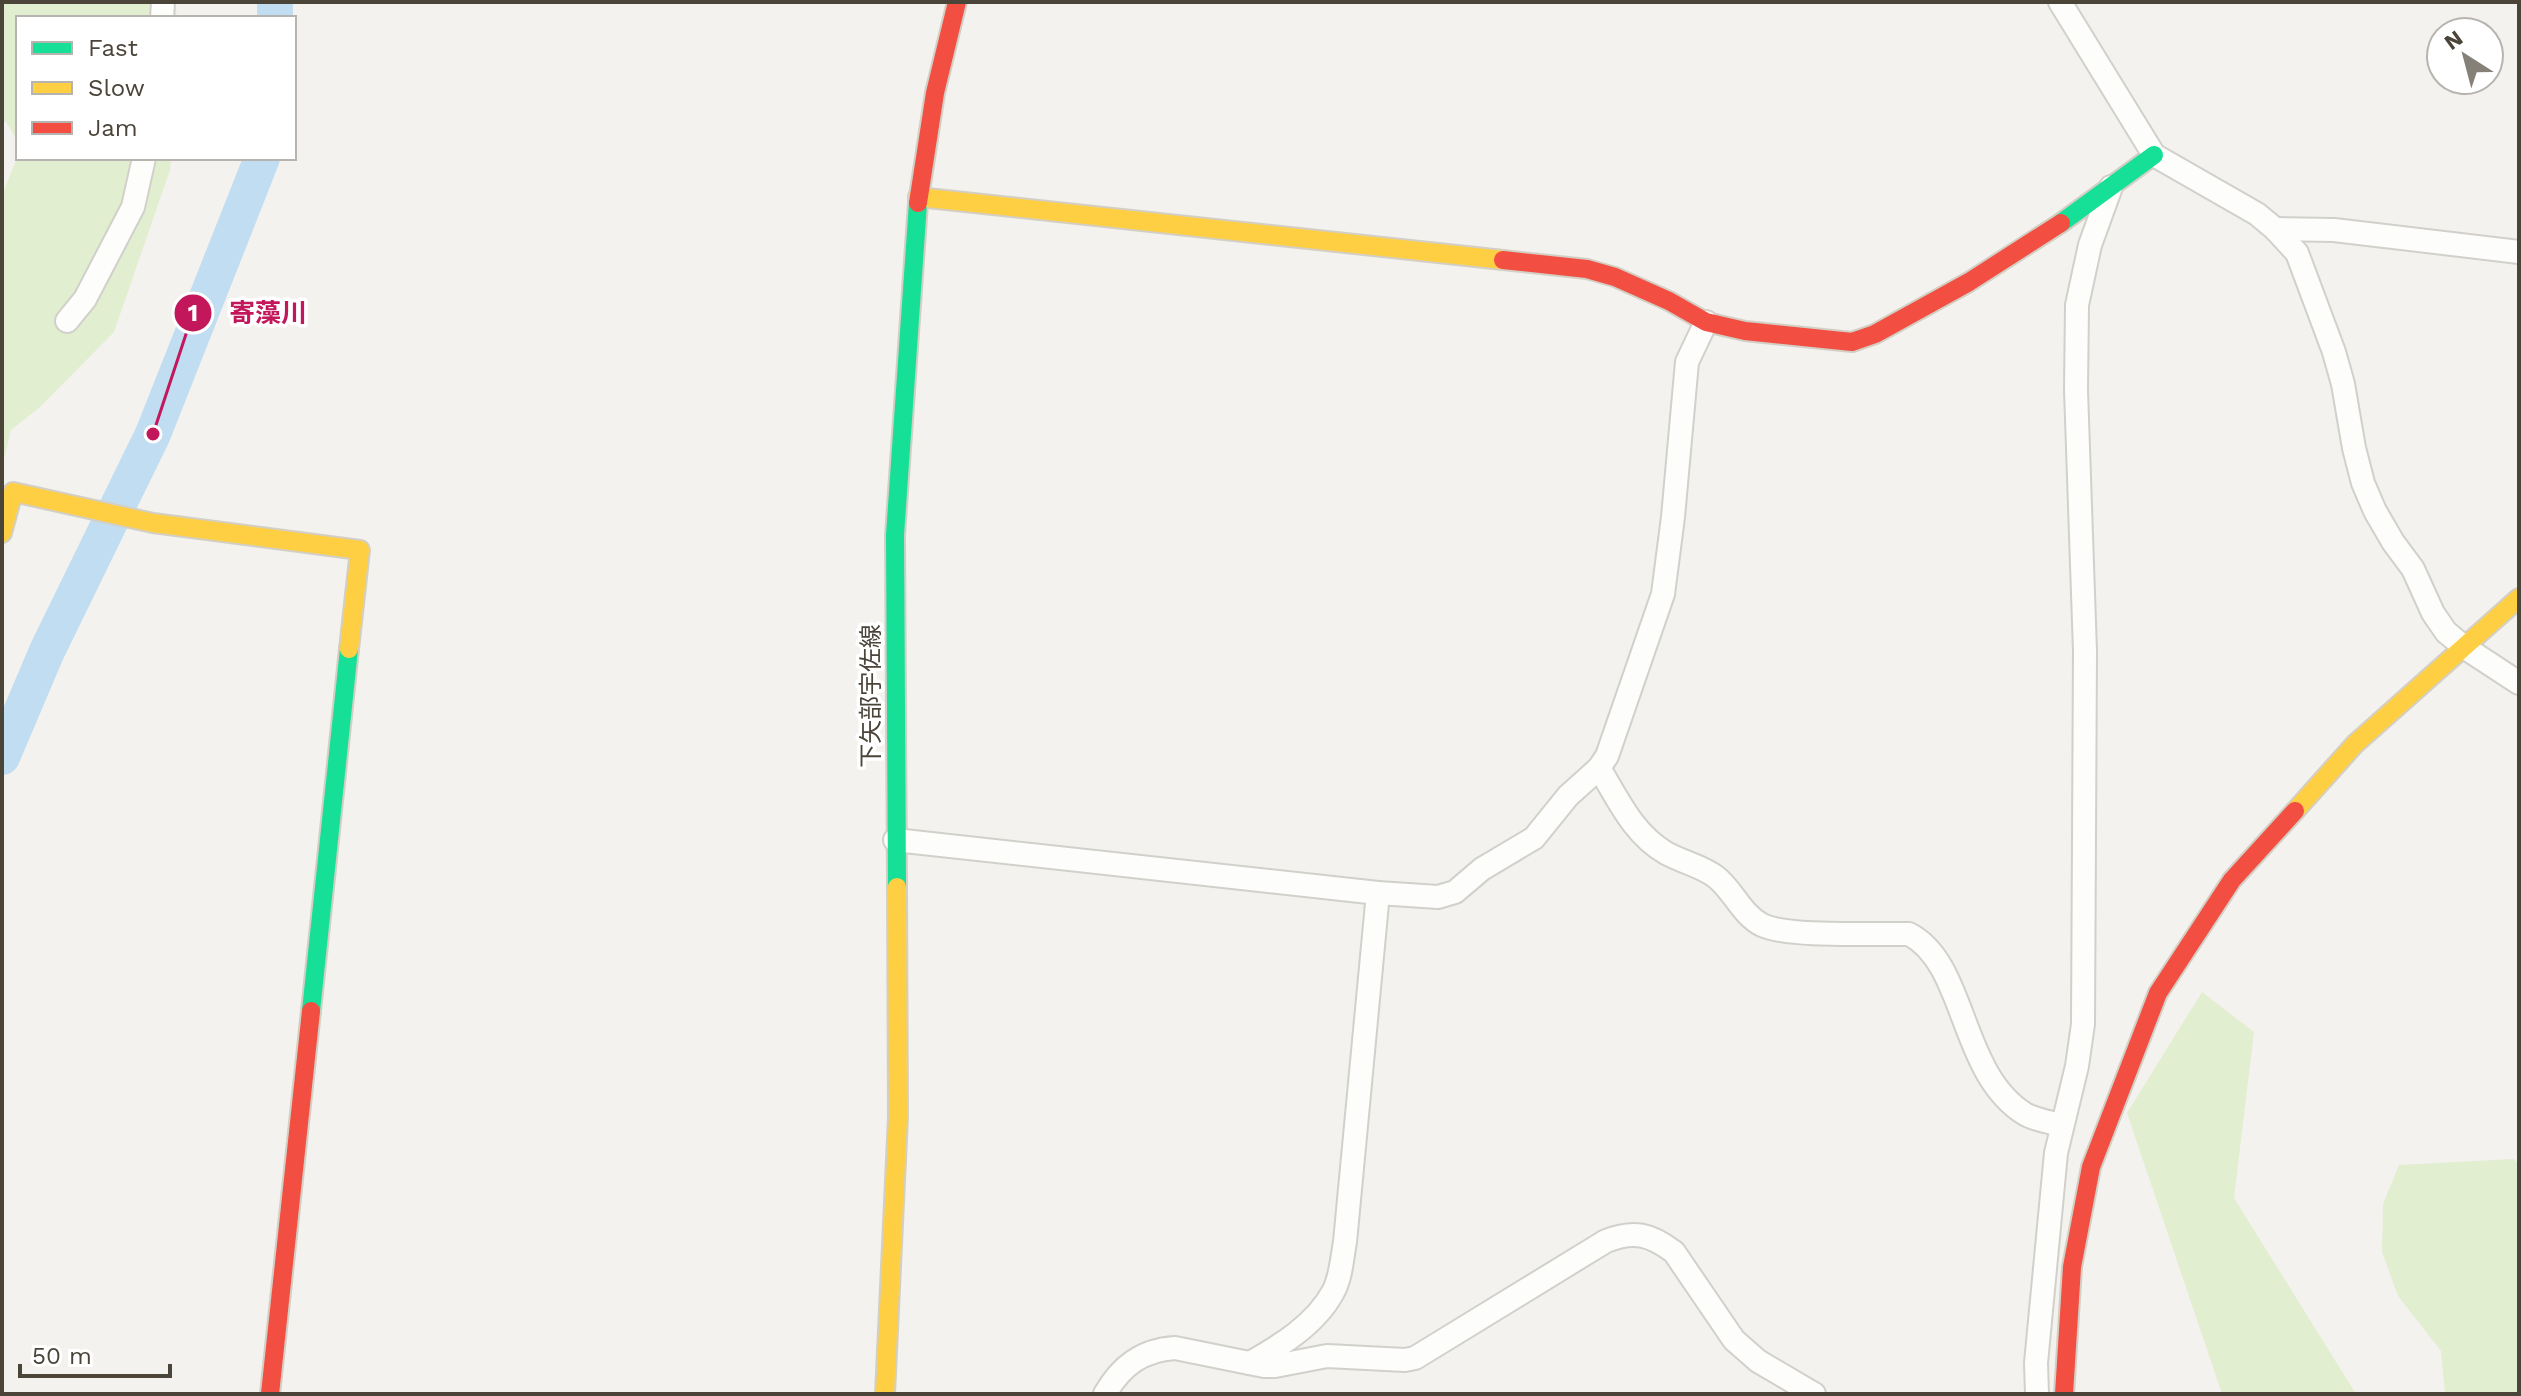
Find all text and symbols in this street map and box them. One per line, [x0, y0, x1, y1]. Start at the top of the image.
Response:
legend [16, 16, 296, 160]
north arrow [2425, 16, 2505, 96]
text: N [2440, 25, 2467, 55]
text: Fast [88, 34, 138, 62]
text: Slow [88, 74, 145, 102]
text: Jam [88, 114, 138, 142]
callout: 寄藻川 [173, 288, 323, 338]
text: 寄藻川 [229, 298, 307, 328]
text: 1 [188, 299, 198, 327]
street label: 下矢部宇佐線 [857, 624, 885, 768]
scale bar [20, 1328, 170, 1378]
text: 50 m [32, 1342, 92, 1370]

